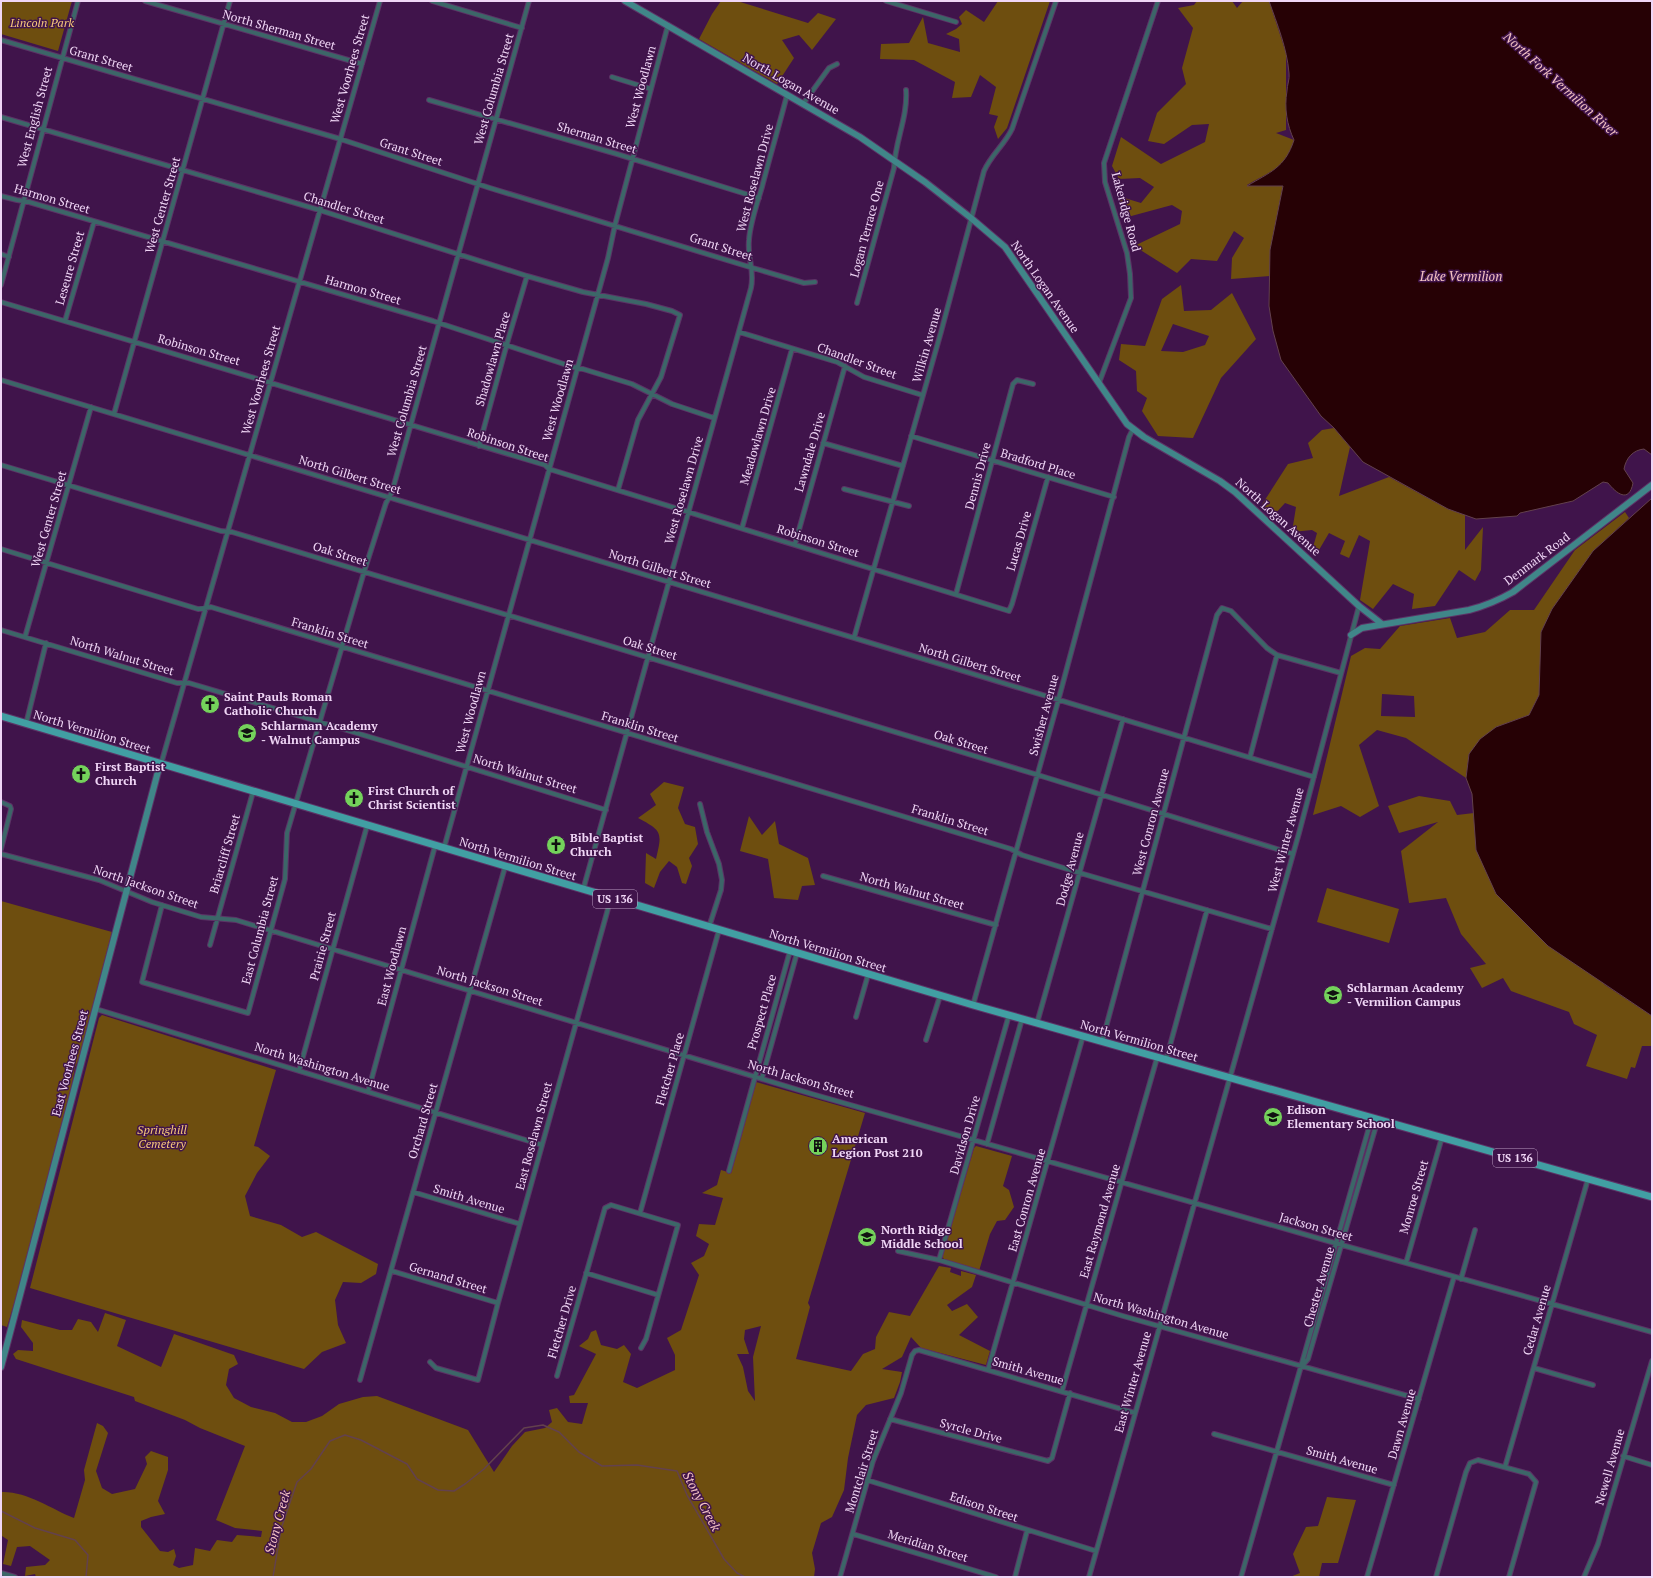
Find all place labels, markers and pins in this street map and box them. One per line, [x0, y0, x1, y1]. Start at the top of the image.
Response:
place label: Saint Pauls Roman Catholic Church [224, 689, 333, 718]
church icon: Saint Pauls Roman Catholic Church [199, 693, 221, 715]
place label: Schlarman Academy - Walnut Campus [261, 718, 378, 747]
school or university icon: Schlarman Academy - Walnut Campus [236, 722, 258, 744]
place label: First Baptist Church [95, 759, 165, 788]
church icon: First Baptist Church [70, 763, 92, 785]
place label: First Church of Christ Scientist [368, 783, 456, 812]
church icon: First Church of Christ Scientist [343, 787, 365, 809]
place label: Bible Baptist Church [570, 830, 643, 859]
church icon: Bible Baptist Church [545, 834, 567, 856]
place label: Schlarman Academy - Vermilion Campus [1347, 980, 1464, 1009]
school or university icon: Schlarman Academy - Vermilion Campus [1322, 984, 1344, 1006]
place label: Edison Elementary School [1287, 1102, 1395, 1131]
school or university icon: Edison Elementary School [1262, 1106, 1284, 1128]
place label: American Legion Post 210 [832, 1131, 923, 1160]
building icon: American Legion Post 210 [807, 1135, 829, 1157]
place label: North Ridge Middle School [881, 1222, 963, 1251]
school or university icon: North Ridge Middle School [856, 1226, 878, 1248]

